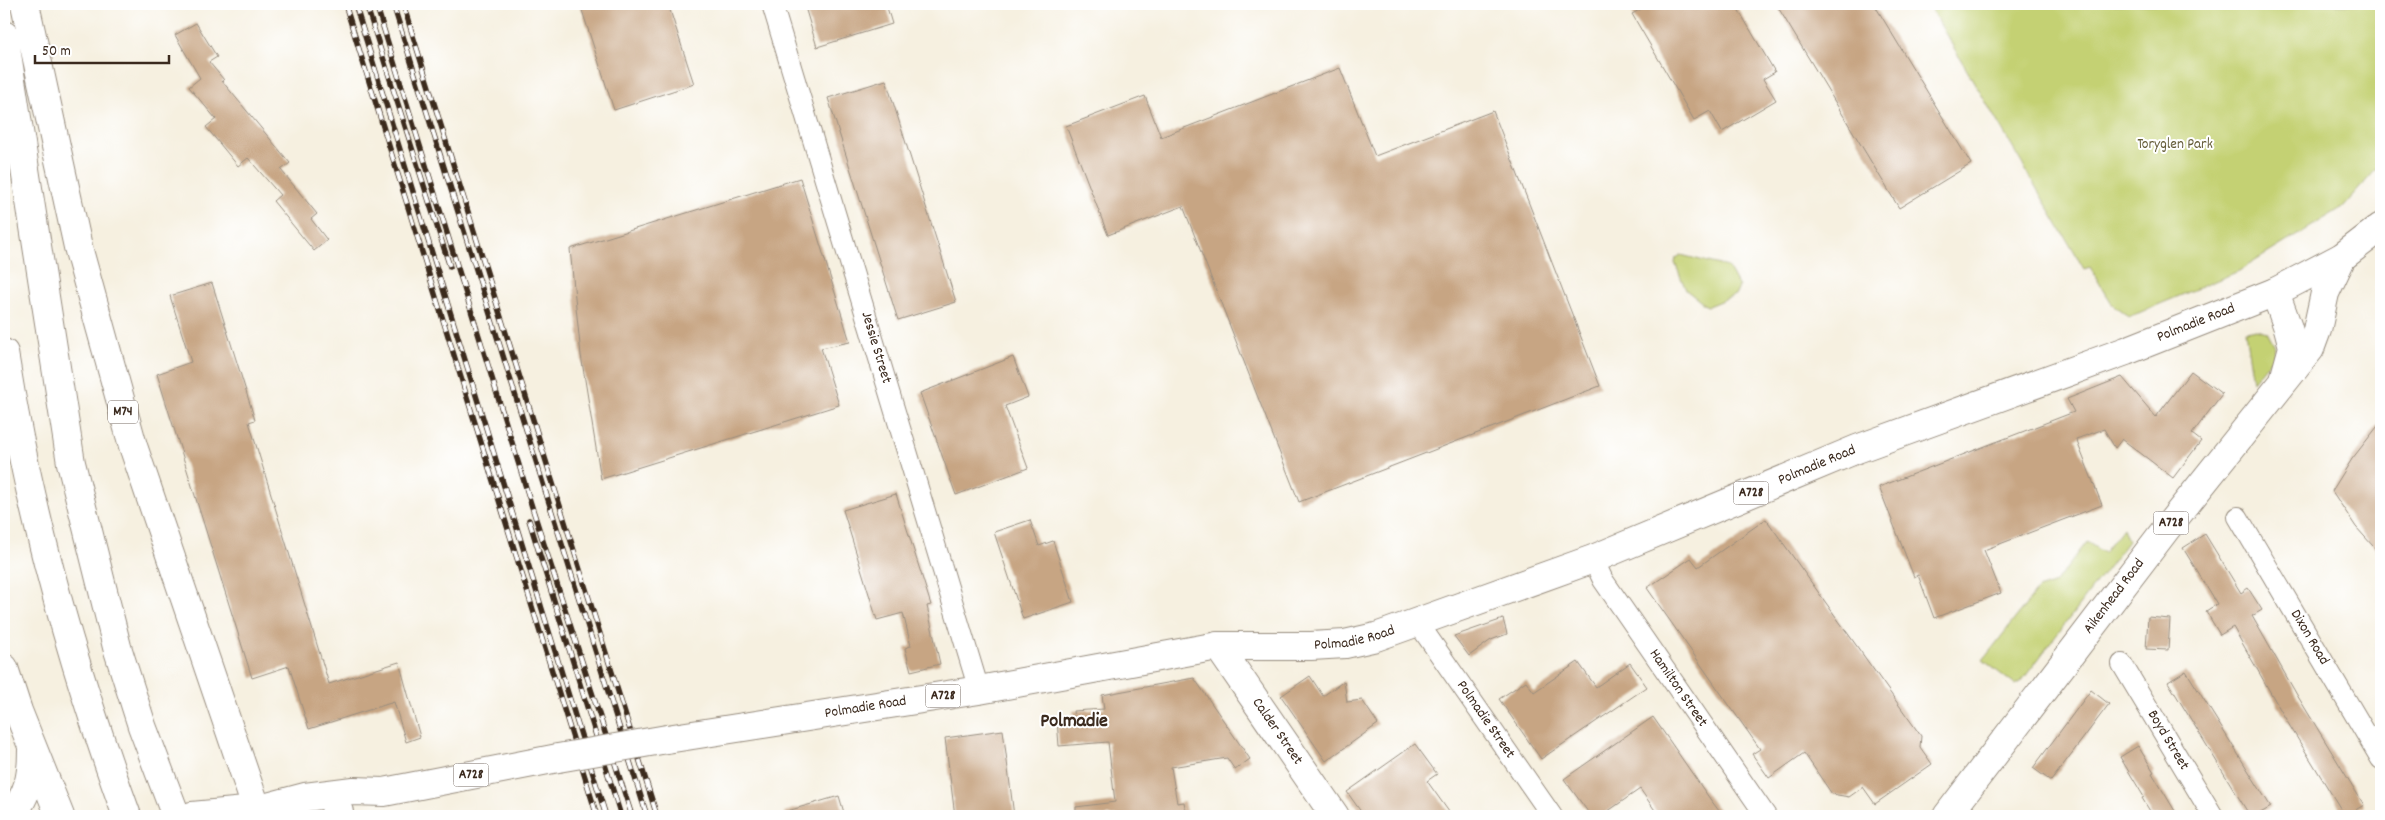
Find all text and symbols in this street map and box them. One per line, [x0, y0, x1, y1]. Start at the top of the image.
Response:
scale bar [35, 32, 169, 64]
text: 50 m [42, 41, 71, 63]
park label: Toryglen Park [2137, 134, 2213, 156]
street label: Polmadie Road [2154, 298, 2238, 349]
street label: Jessie Street [854, 309, 897, 387]
road number: M74 [108, 401, 138, 424]
street label: Polmadie Road [1775, 440, 1859, 492]
road number: A728 [1734, 482, 1768, 504]
road number: A728 [2154, 512, 2188, 534]
street label: Aikenhead Road [2078, 554, 2150, 639]
street label: Dixon Road [2284, 606, 2334, 669]
street label: Polmadie Road [1313, 620, 1398, 657]
street label: Hamilton Street [1643, 645, 1713, 732]
street label: Polmadie Street [1450, 676, 1520, 764]
road number: A728 [926, 684, 960, 708]
street label: Polmadie Road [823, 691, 908, 725]
street label: Calder Street [1246, 694, 1308, 770]
street label: Boyd Street [2141, 706, 2195, 775]
district label: Polmadie [1040, 708, 1108, 736]
road number: A728 [454, 764, 488, 786]

